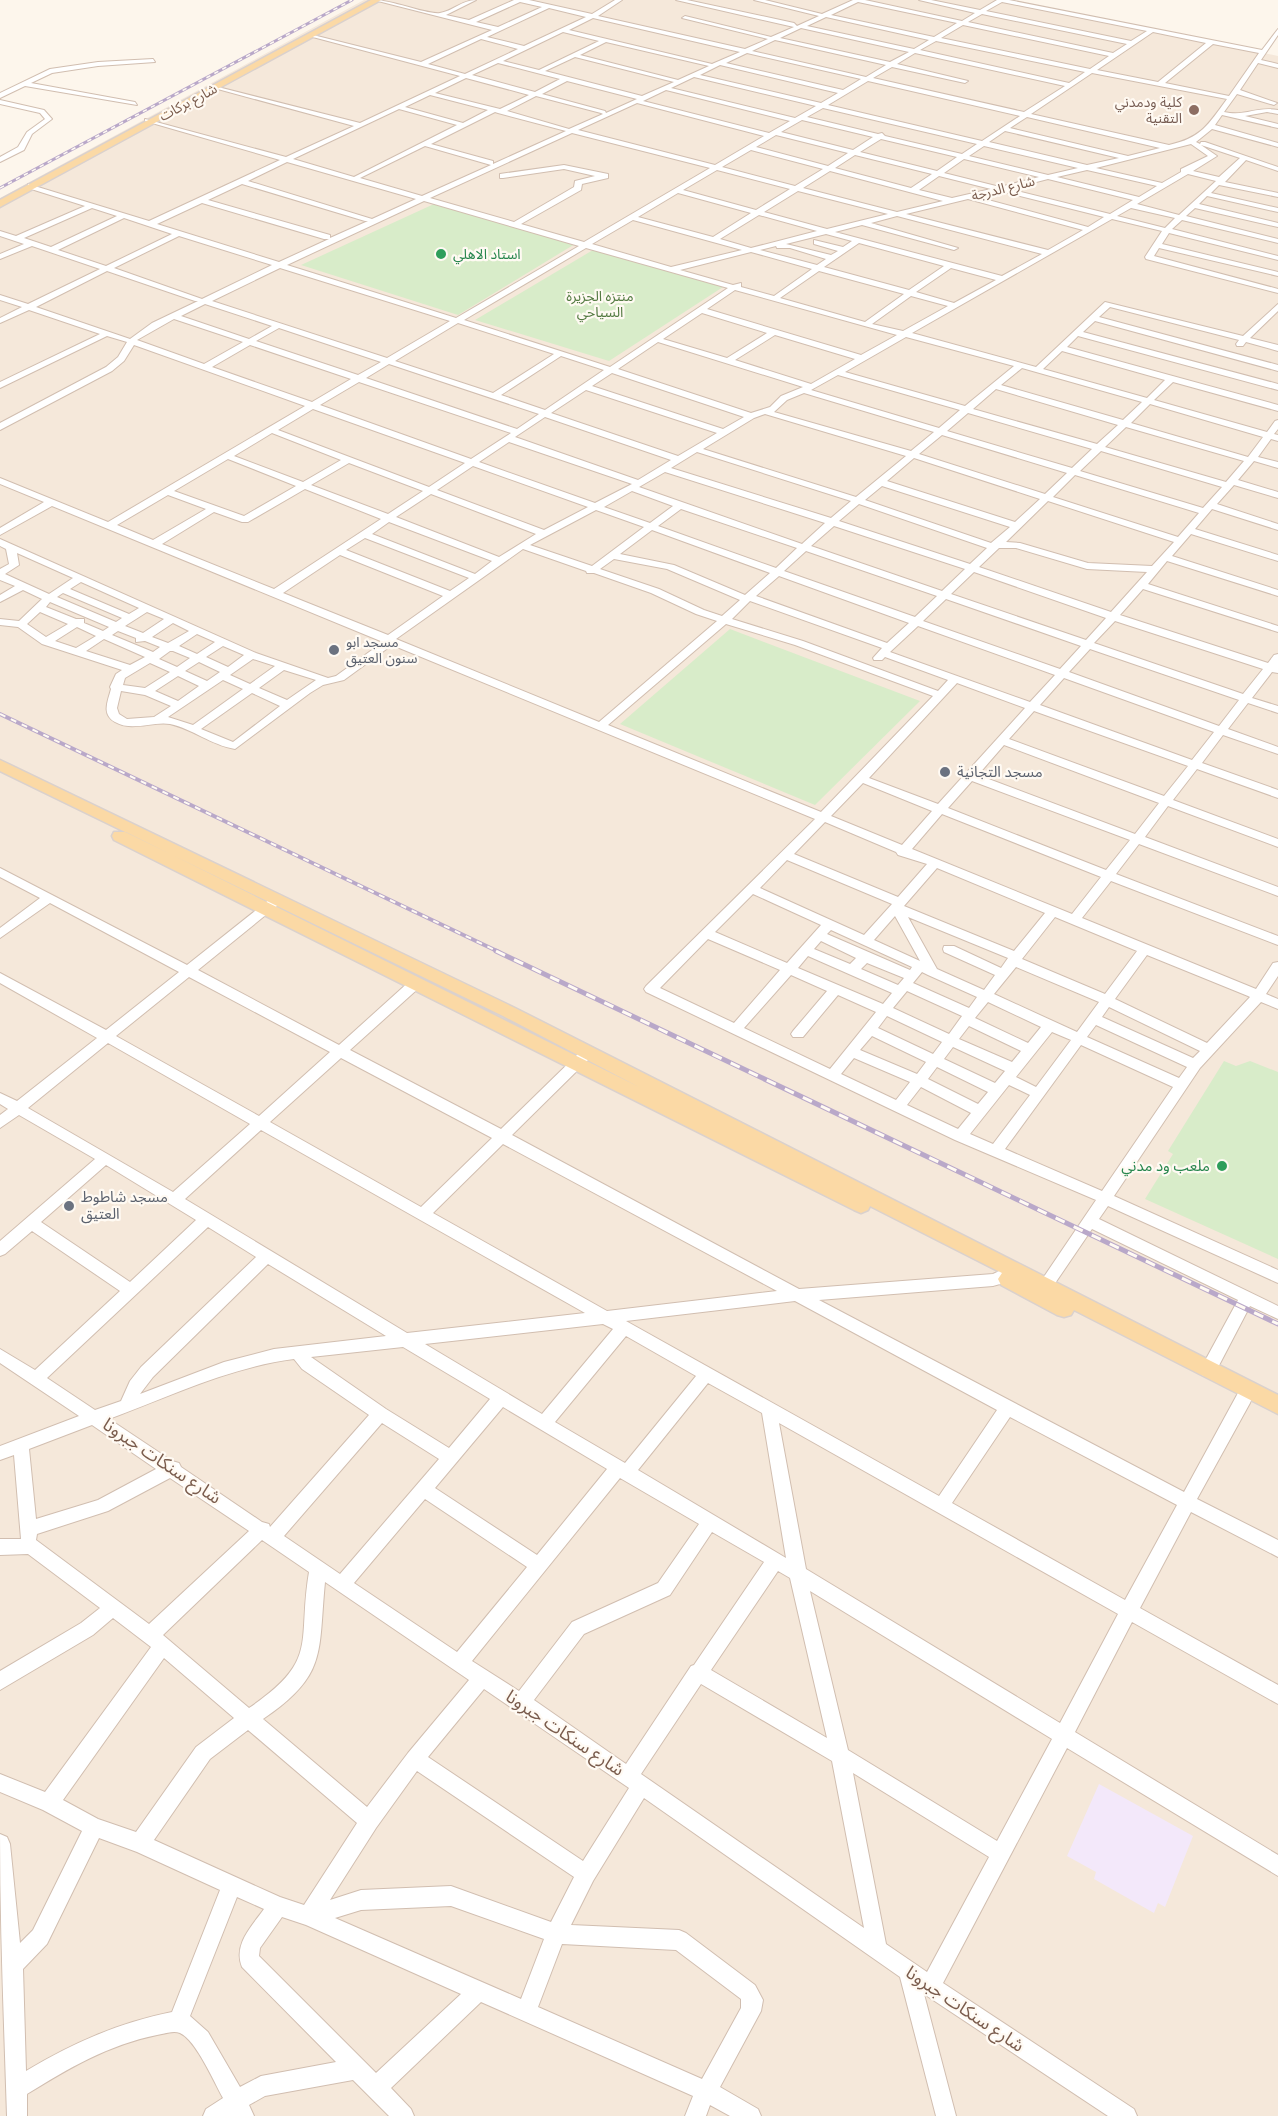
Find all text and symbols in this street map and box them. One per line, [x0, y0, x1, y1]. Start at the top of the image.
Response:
street label: شارع بركات [156, 80, 221, 127]
place label: كلية ودمدني التقنية [1115, 94, 1182, 126]
marker: كلية ودمدني التقنية [1187, 103, 1201, 117]
street label: شارع الدرجة [970, 172, 1037, 207]
place label: استاد الاهلي [453, 246, 521, 265]
marker: استاد الاهلي [434, 247, 448, 261]
park label: منتزه الجزيرة السياحي [566, 288, 634, 323]
place label: مسجد ابو سنون العتيق [346, 634, 417, 668]
marker: مسجد ابو سنون العتيق [327, 643, 341, 657]
place label: مسجد التجانية [957, 763, 1043, 780]
marker: مسجد التجانية [938, 765, 952, 779]
place label: ملعب ود مدني [1121, 1157, 1210, 1177]
marker: ملعب ود مدني [1215, 1159, 1229, 1173]
place label: مسجد شاطوط العتيق [81, 1188, 168, 1224]
marker: مسجد شاطوط العتيق [62, 1199, 76, 1213]
street label: شارع سنكات جبرونا [97, 1413, 226, 1511]
street label: شارع سنكات جبرونا [500, 1685, 629, 1783]
street label: شارع سنكات جبرونا [900, 1961, 1029, 2059]

